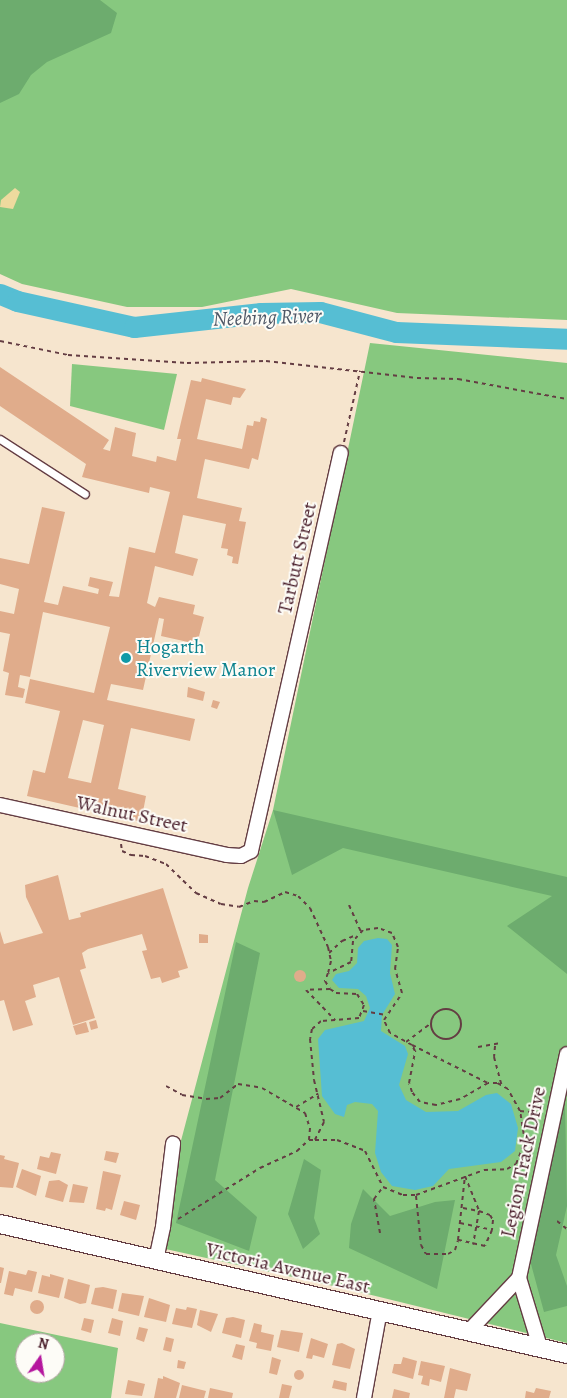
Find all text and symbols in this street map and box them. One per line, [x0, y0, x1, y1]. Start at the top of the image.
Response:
water label: Neebing River [212, 303, 322, 331]
street label: Tarbutt Street [272, 500, 322, 616]
place label: Hogarth Riverview Manor [136, 634, 275, 681]
marker: Hogarth Riverview Manor [120, 652, 132, 664]
street label: Walnut Street [74, 791, 190, 837]
street label: Legion Track Drive [495, 1084, 551, 1240]
street label: Victoria Avenue East [204, 1237, 372, 1299]
north arrow [15, 1333, 65, 1383]
text: N [36, 1333, 50, 1354]

